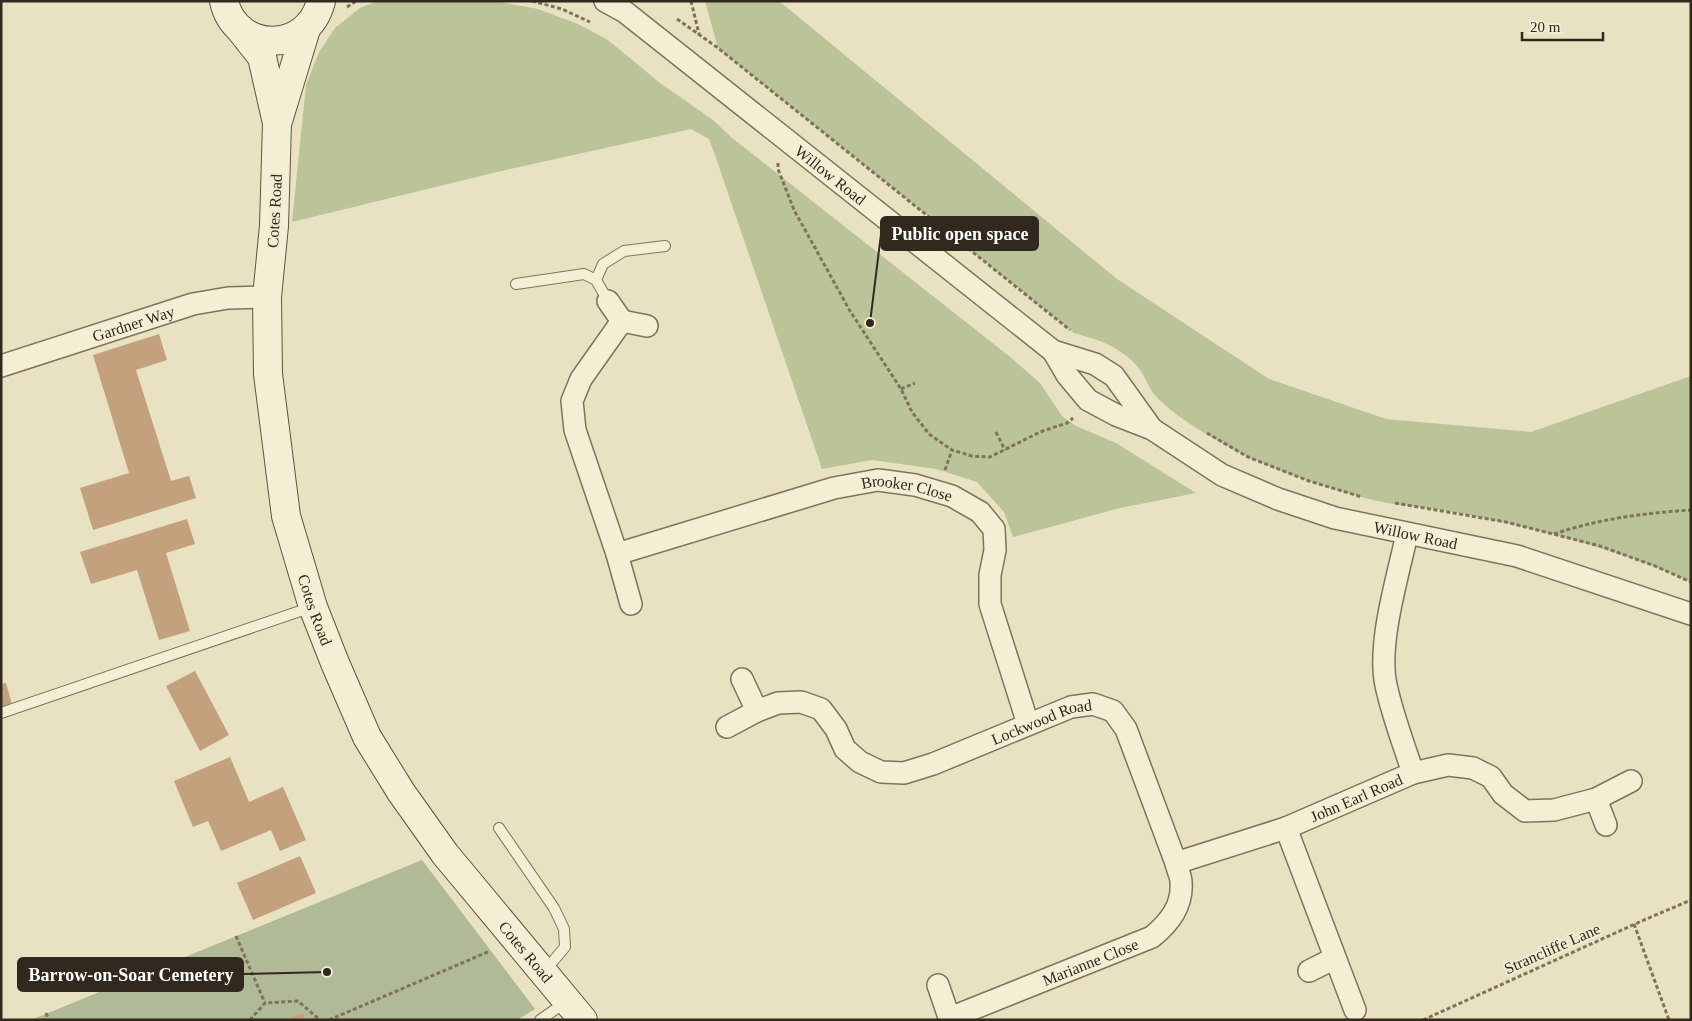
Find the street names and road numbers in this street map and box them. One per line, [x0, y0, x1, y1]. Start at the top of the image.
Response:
street label: Willow Road [792, 142, 869, 208]
street label: Cotes Road [264, 174, 285, 249]
street label: Gardner Way [90, 303, 177, 345]
street label: Brooker Close [860, 472, 954, 505]
street label: Willow Road [1372, 518, 1459, 552]
street label: Cotes Road [295, 572, 335, 648]
street label: Lockwood Road [989, 696, 1093, 748]
street label: John Earl Road [1308, 771, 1405, 826]
street label: Cotes Road [495, 918, 556, 986]
street label: Strancliffe Lane [1502, 920, 1603, 977]
street label: Marianne Close [1040, 935, 1141, 989]

